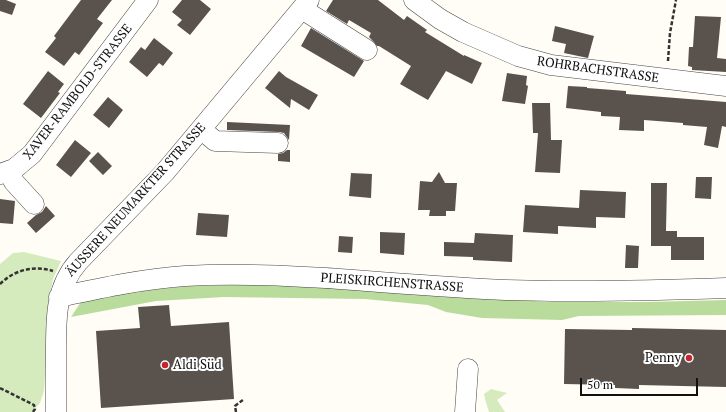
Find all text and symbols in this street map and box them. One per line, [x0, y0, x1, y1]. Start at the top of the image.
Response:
street label: XAVER-RAMBOLD-STRASSE [20, 21, 136, 163]
street label: ROHRBACHSTRASSE [536, 54, 660, 86]
street label: ÄUSSERE NEUMARKTER STRASSE [63, 120, 209, 280]
street label: PLEISKIRCHENSTRASSE [320, 270, 464, 296]
place label: Penny [645, 350, 681, 366]
marker: Penny [684, 353, 694, 363]
place label: Aldi Süd [173, 357, 222, 373]
marker: Aldi Süd [160, 360, 170, 370]
scale bar [582, 370, 700, 396]
text: 50 m [587, 377, 613, 392]

